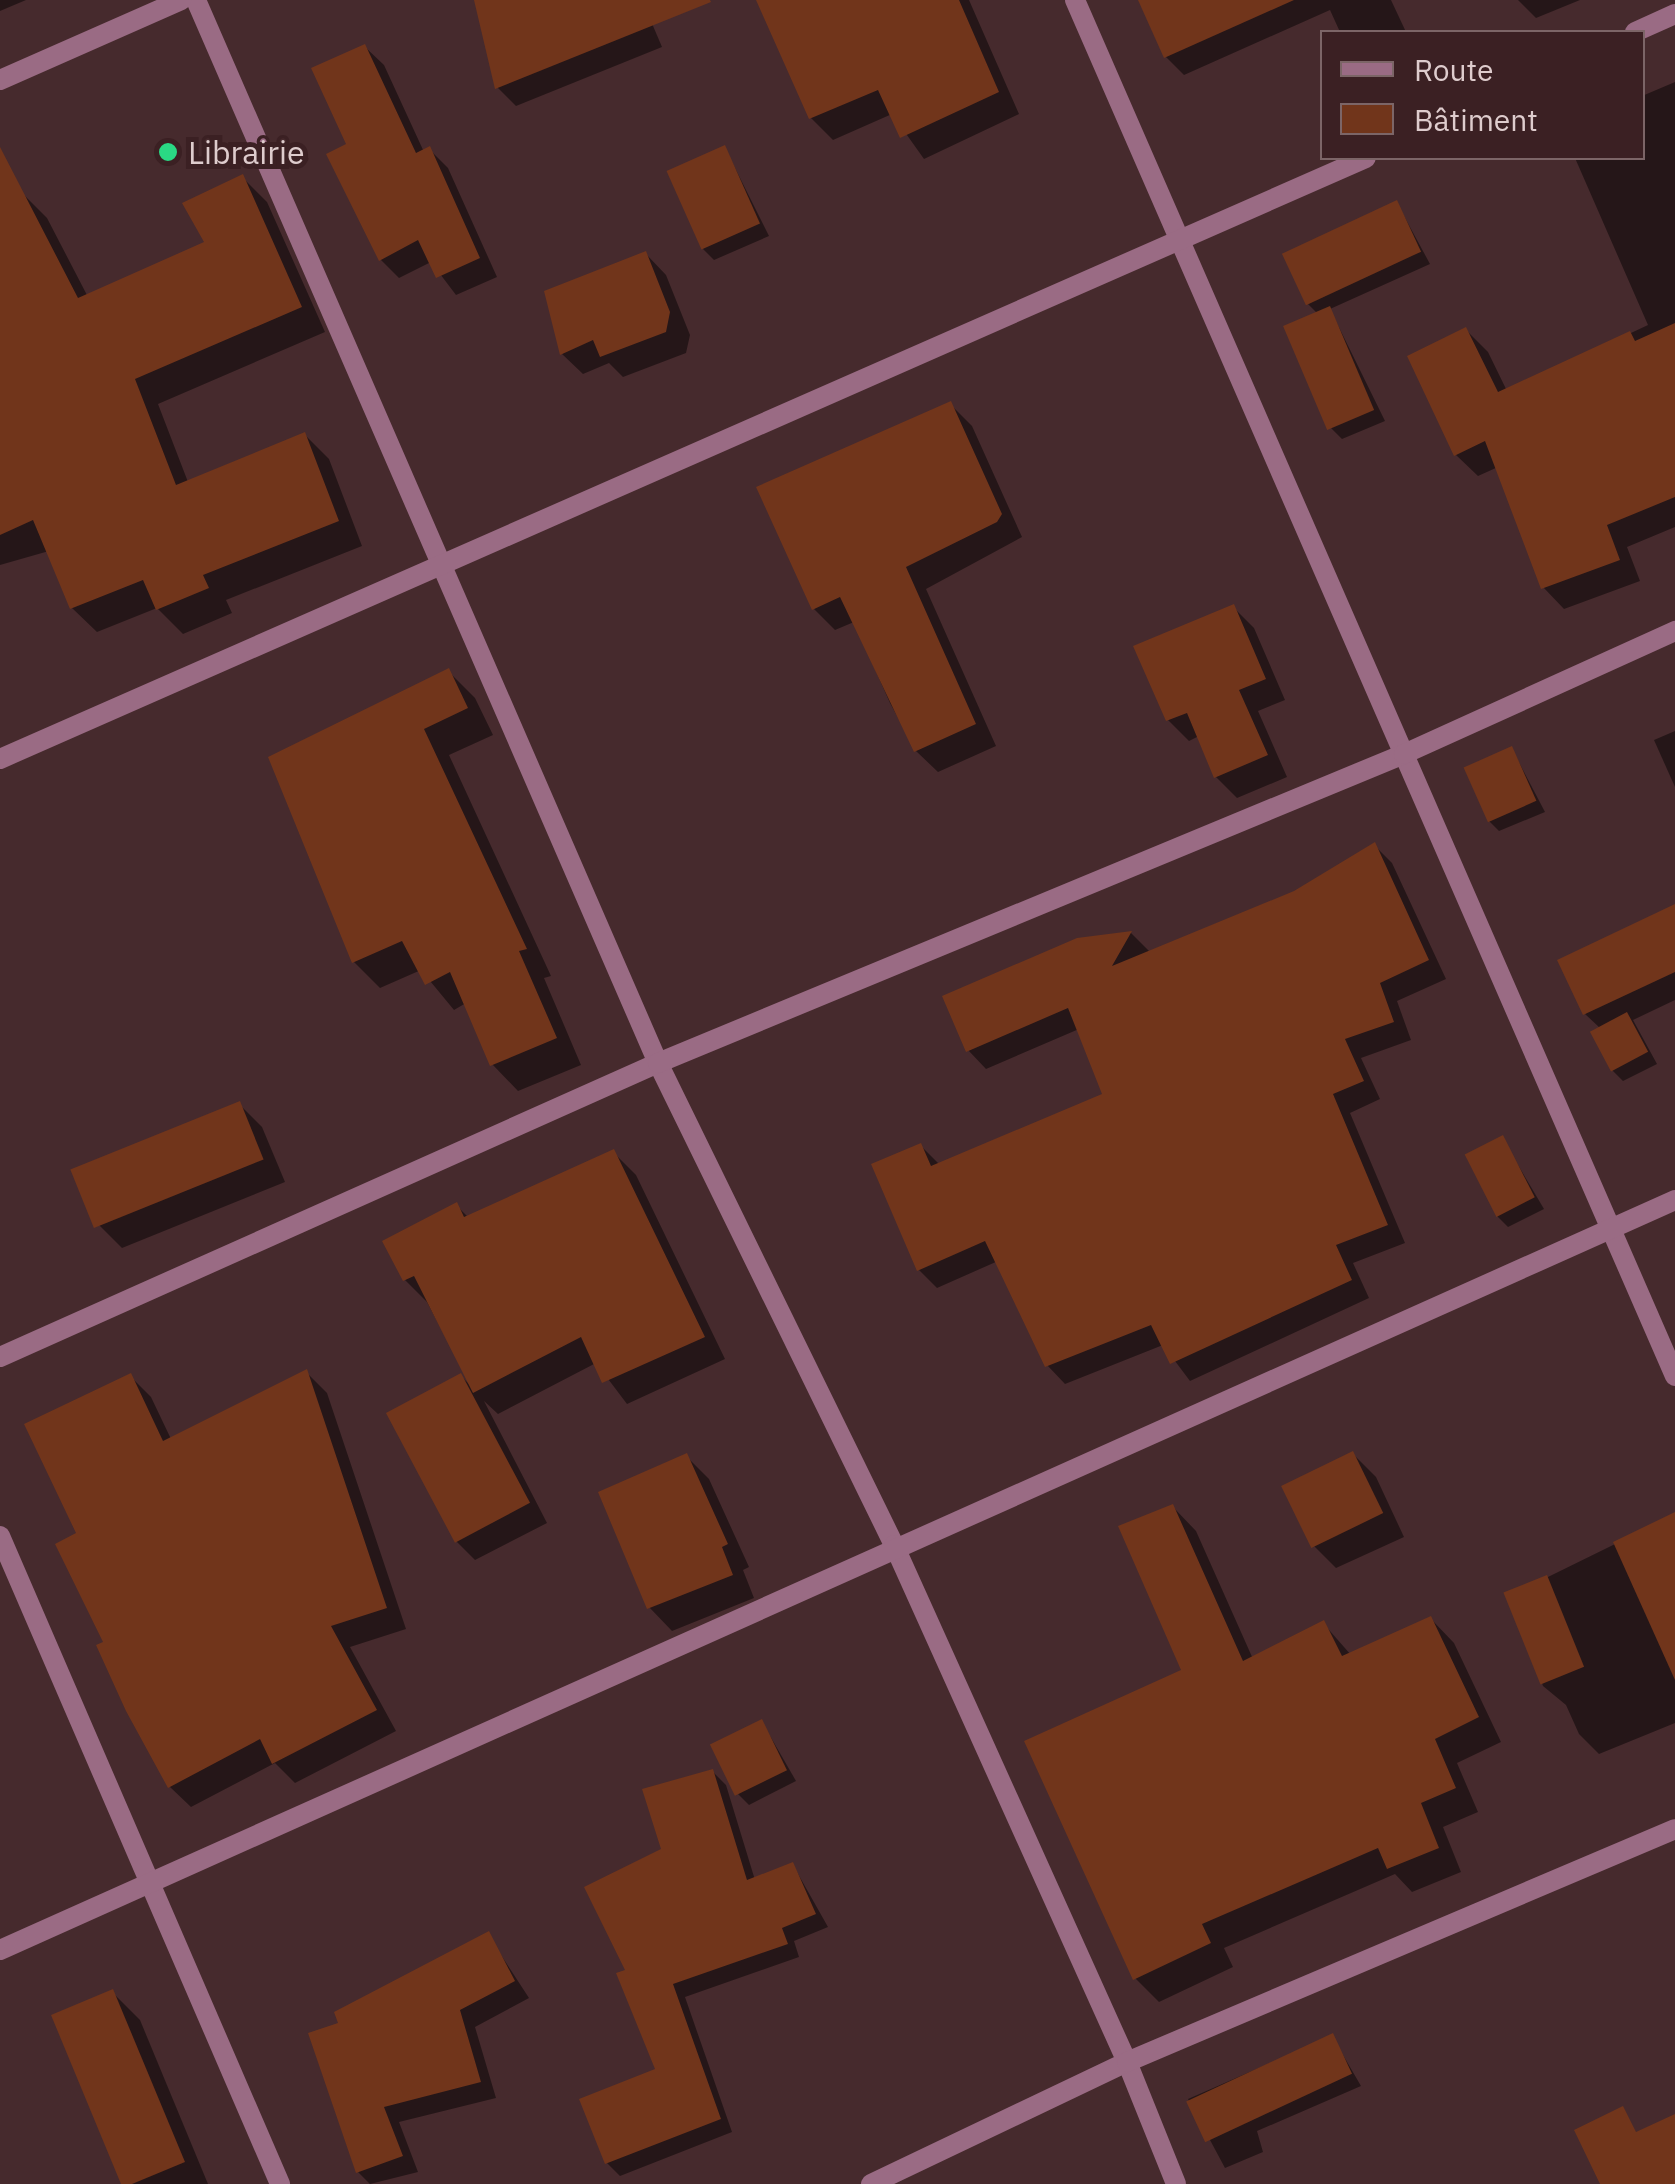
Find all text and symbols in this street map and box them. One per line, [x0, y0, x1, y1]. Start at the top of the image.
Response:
legend [1320, 30, 1645, 160]
text: Route [1414, 50, 1493, 89]
text: Bâtiment [1414, 100, 1538, 139]
place label: Librairie [188, 133, 305, 171]
marker: Librairie [157, 141, 179, 163]

